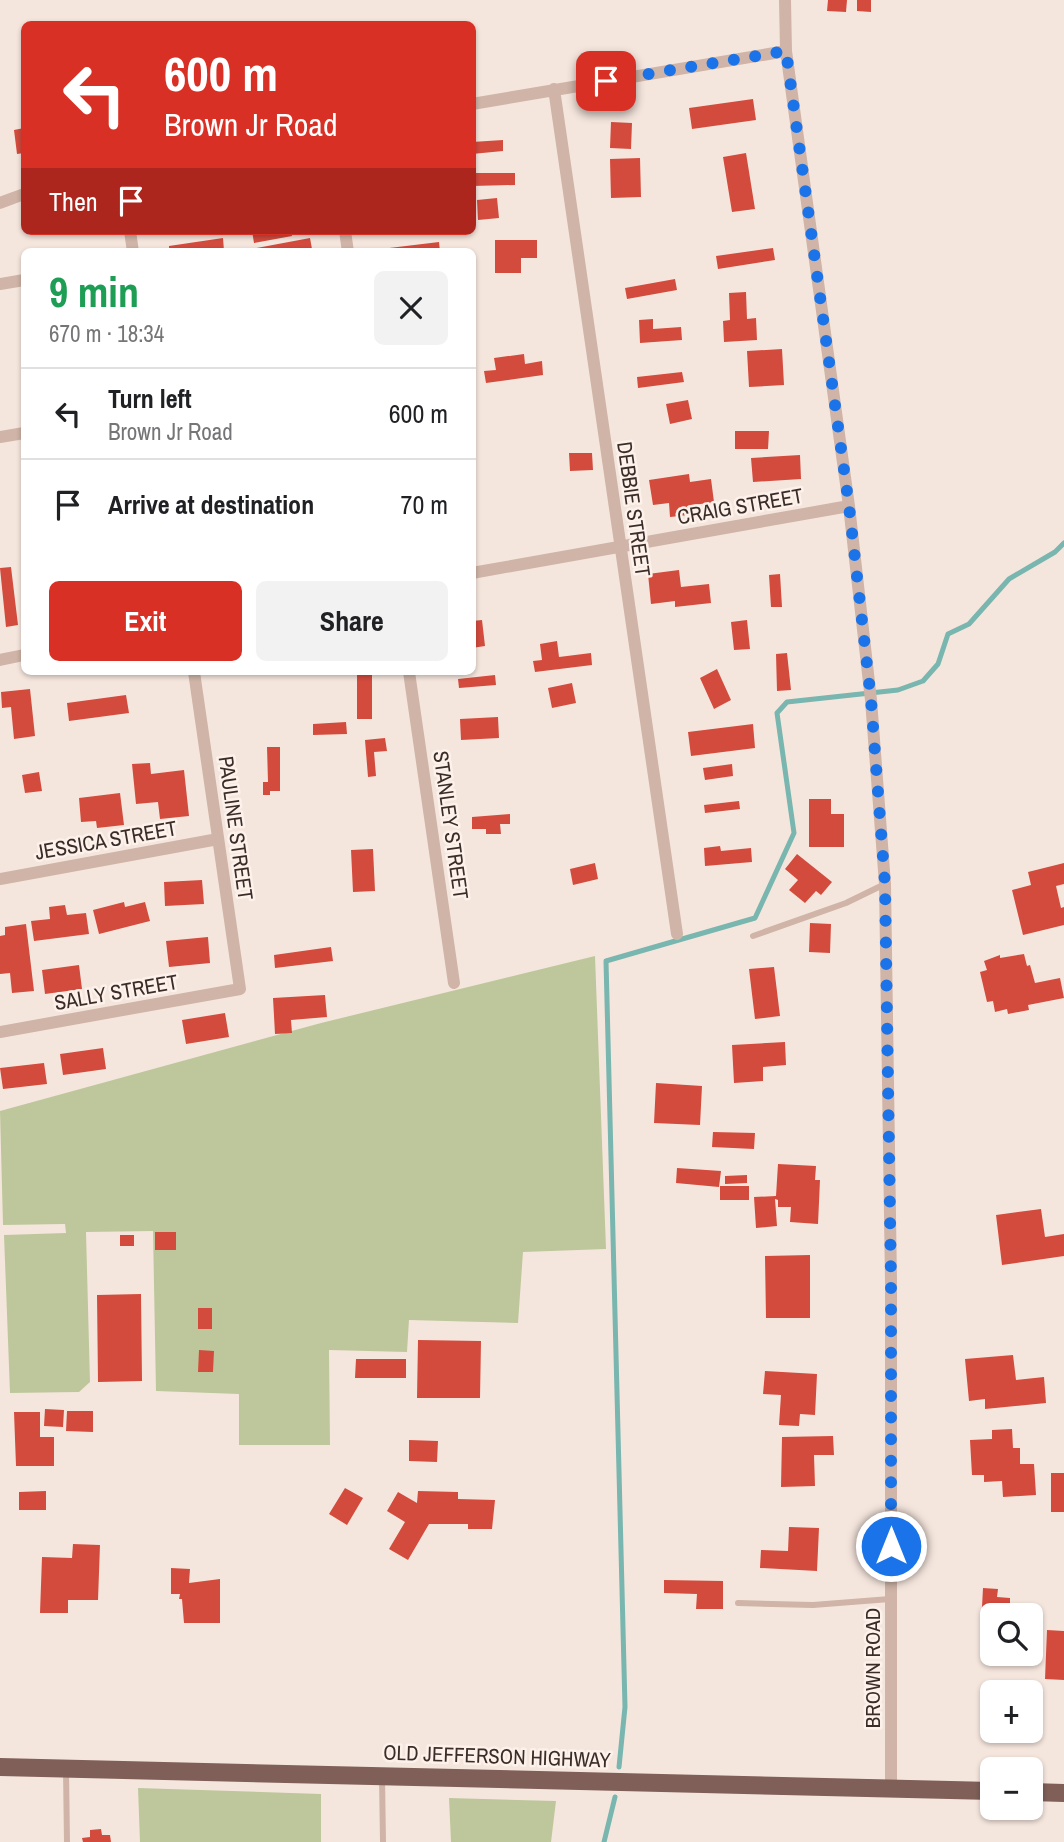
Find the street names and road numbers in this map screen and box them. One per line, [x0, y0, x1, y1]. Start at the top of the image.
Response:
street label: DEBBIE STREET [610, 440, 658, 579]
street label: CRAIG STREET [675, 481, 806, 531]
street label: STANLEY STREET [426, 749, 476, 902]
street label: PAULINE STREET [212, 754, 261, 902]
street label: JESSICA STREET [33, 813, 180, 867]
street label: SALLY STREET [52, 967, 180, 1017]
street label: BROWN ROAD [858, 1608, 887, 1728]
street label: OLD JEFFERSON HIGHWAY [383, 1738, 612, 1774]

